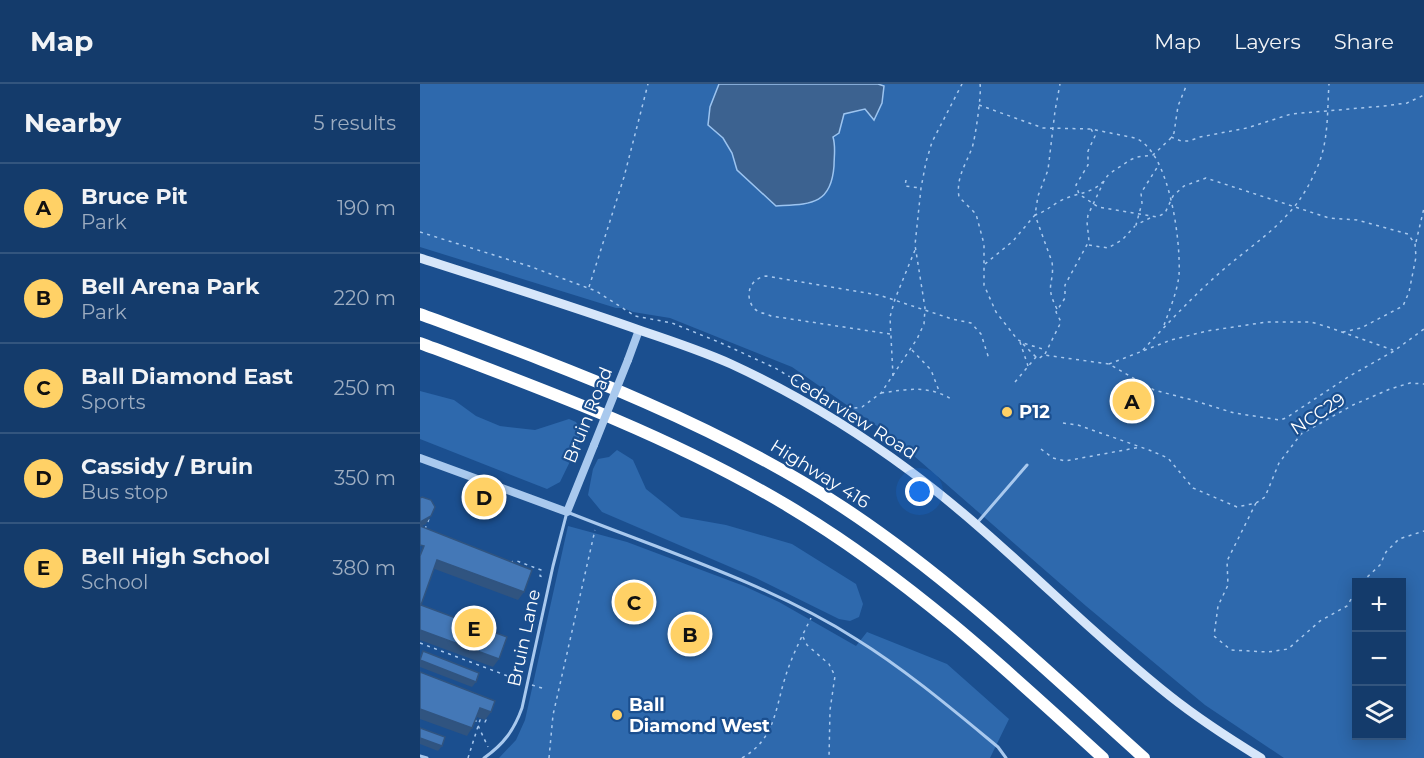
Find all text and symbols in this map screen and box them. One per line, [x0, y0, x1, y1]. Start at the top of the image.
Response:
text: Map [30, 24, 93, 58]
text: Map [1154, 29, 1201, 54]
text: Layers [1234, 29, 1301, 54]
text: Share [1334, 29, 1394, 54]
text: Nearby [24, 107, 121, 139]
text: 5 results [313, 111, 396, 135]
text: Bruce Pit [81, 183, 188, 210]
text: A [36, 196, 51, 220]
text: 190 m [337, 196, 396, 220]
text: Park [81, 210, 127, 234]
text: Bell Arena Park [81, 273, 259, 300]
text: B [36, 286, 51, 310]
text: 220 m [334, 286, 396, 310]
text: Park [81, 300, 127, 324]
text: Ball Diamond East [81, 363, 293, 390]
street label: Bruin Road [559, 364, 617, 466]
street label: Cedarview Road [785, 368, 921, 464]
text: C [36, 376, 51, 400]
text: 250 m [334, 376, 396, 400]
pin: A [1112, 378, 1152, 424]
street label: NCC29 [1287, 388, 1349, 440]
text: Sports [81, 390, 146, 414]
place label: P12 [1019, 401, 1050, 423]
marker: P12 [1000, 405, 1014, 419]
street label: Highway 416 [766, 435, 874, 513]
text: Cassidy / Bruin [81, 453, 253, 480]
text: D [35, 466, 52, 490]
text: 350 m [334, 466, 396, 490]
pin: D [464, 474, 504, 520]
your location [905, 477, 934, 506]
text: Bus stop [81, 480, 168, 504]
text: Bell High School [81, 543, 270, 570]
text: E [37, 556, 50, 580]
text: 380 m [332, 556, 396, 580]
text: School [81, 570, 148, 594]
map controls [1352, 578, 1406, 740]
button: + [1352, 578, 1406, 632]
pin: C [614, 580, 654, 624]
street label: Bruin Lane [503, 587, 545, 689]
pin: E [454, 606, 494, 650]
pin: B [670, 612, 710, 656]
button: − [1352, 632, 1406, 686]
button: layers [1352, 686, 1406, 740]
place label: Ball Diamond West [629, 694, 770, 737]
marker: Ball Diamond West [610, 708, 624, 722]

